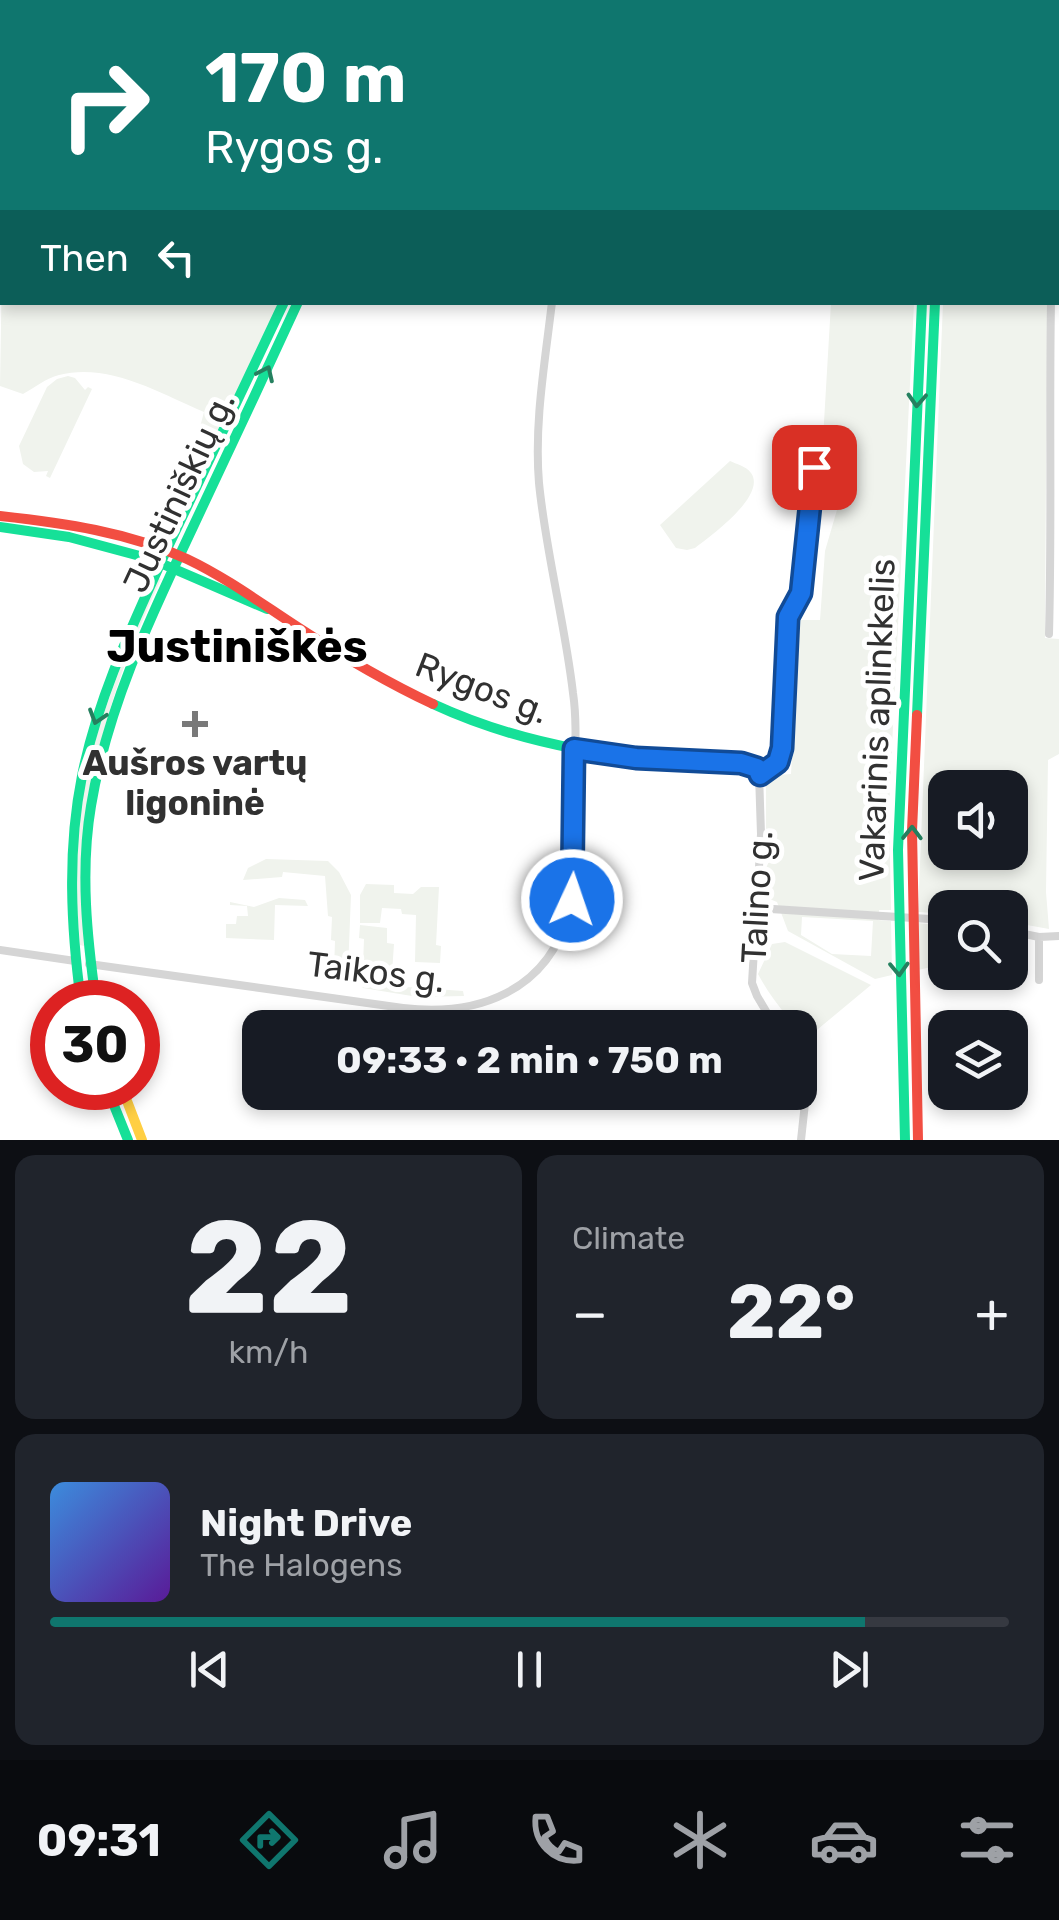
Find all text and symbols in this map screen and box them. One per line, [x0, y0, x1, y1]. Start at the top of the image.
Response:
text: 170 m [205, 37, 407, 120]
icon: right [40, 40, 170, 170]
text: Rygos g. [205, 121, 383, 174]
icon: left [149, 230, 204, 285]
text: Then [40, 235, 129, 281]
one-way arrow [253, 365, 273, 383]
street label: Justiniškių g. [114, 385, 244, 599]
one-way arrow [907, 392, 928, 408]
pin [772, 425, 857, 510]
icon: arrive [787, 440, 842, 495]
street label: Vakarinis aplinkkelis [850, 558, 904, 882]
district label: Justiniškės [106, 620, 368, 673]
street label: Rygos g. [410, 644, 554, 732]
one-way arrow [88, 708, 109, 725]
marker: Aušros vartų ligoninė [182, 711, 208, 737]
place label: Aušros vartų ligoninė [82, 742, 308, 824]
map controls [928, 770, 1028, 1110]
button: sound [928, 770, 1028, 870]
one-way arrow [901, 824, 922, 840]
street label: Talino g. [733, 830, 781, 964]
position arrow [520, 848, 624, 952]
button: search [928, 890, 1028, 990]
street label: Taikos g. [305, 943, 447, 1001]
one-way arrow [888, 962, 909, 978]
speed limit sign: 30 [30, 980, 160, 1110]
button: layers [928, 1010, 1028, 1110]
text: 09:33 · 2 min · 750 m [336, 1037, 723, 1083]
text: 22 [184, 1190, 353, 1345]
text: Climate [572, 1219, 685, 1257]
text: 22° [727, 1268, 855, 1357]
text: − [572, 1281, 608, 1346]
text: + [975, 1281, 1009, 1346]
text: km/h [229, 1333, 308, 1371]
text: Night Drive [200, 1500, 412, 1546]
text: The Halogens [200, 1546, 403, 1584]
icon: previous [182, 1642, 237, 1697]
icon: pause [502, 1642, 557, 1697]
icon: next [822, 1642, 877, 1697]
icon: directions [234, 1805, 304, 1875]
icon: music [378, 1805, 448, 1875]
icon: phone [521, 1805, 591, 1875]
icon: climate [665, 1805, 735, 1875]
icon: car [809, 1805, 879, 1875]
icon: filters [952, 1805, 1022, 1875]
text: 09:31 [37, 1814, 161, 1867]

